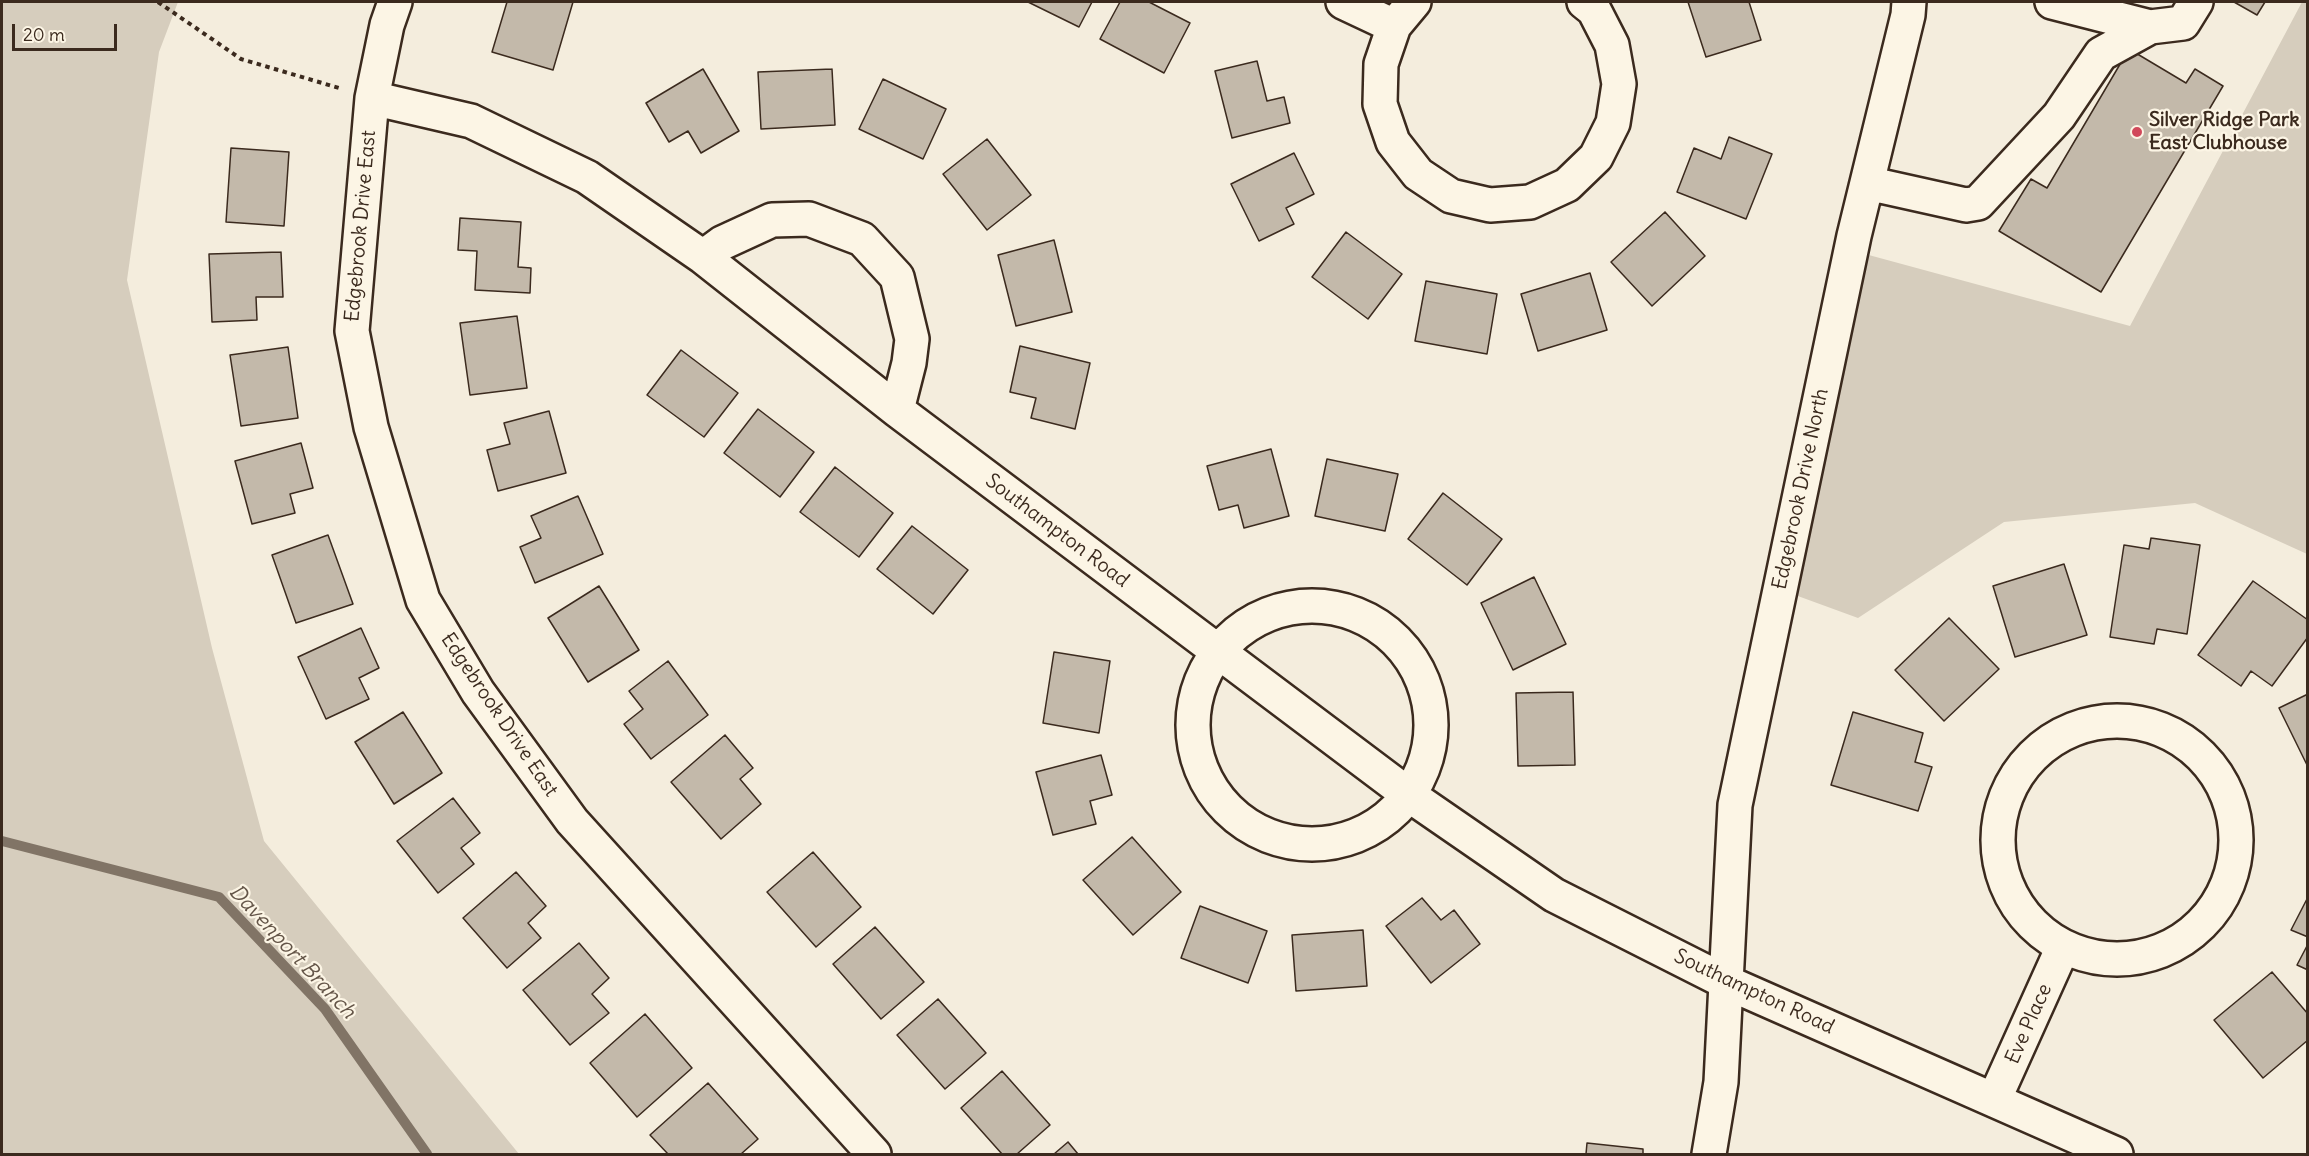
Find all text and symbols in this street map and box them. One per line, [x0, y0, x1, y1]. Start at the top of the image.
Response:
scale bar [15, 12, 120, 50]
text: 20 m [23, 23, 65, 46]
place label: Silver Ridge Park East Clubhouse [2149, 108, 2299, 155]
marker: Silver Ridge Park East Clubhouse [2130, 125, 2144, 139]
street label: Edgebrook Drive East [341, 129, 381, 323]
street label: Edgebrook Drive North [1768, 386, 1834, 592]
street label: Southampton Road [980, 469, 1134, 593]
street label: Edgebrook Drive East [435, 629, 563, 801]
water label: Davenport Branch [223, 880, 361, 1024]
street label: Southampton Road [1670, 944, 1838, 1040]
street label: Eve Place [2001, 980, 2057, 1068]

